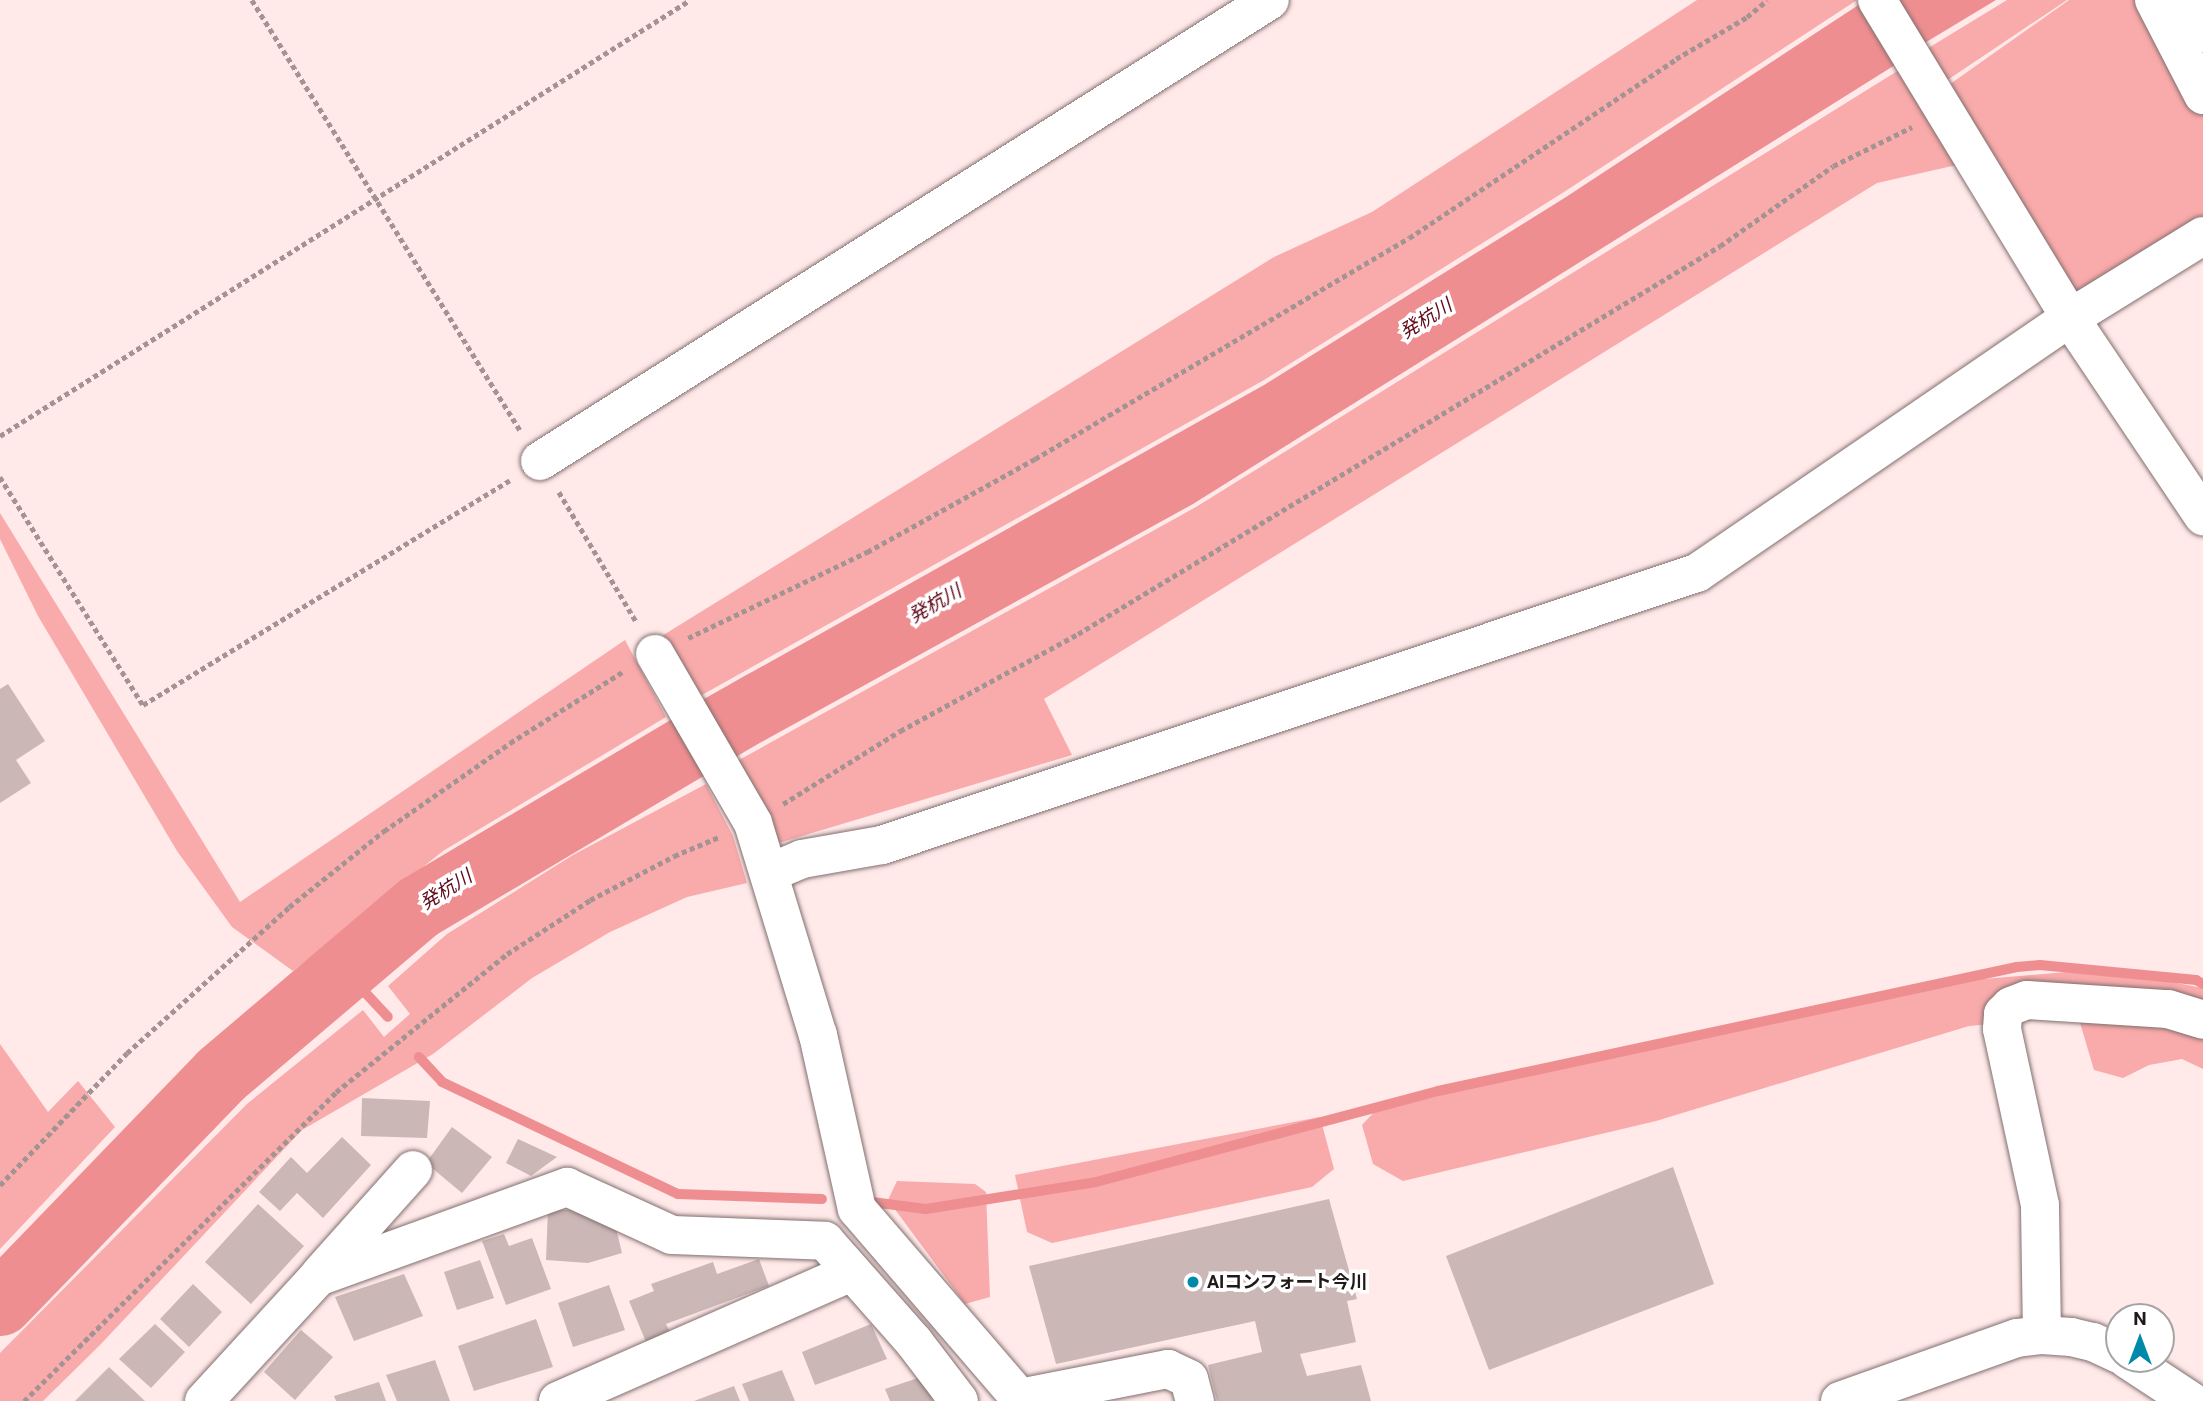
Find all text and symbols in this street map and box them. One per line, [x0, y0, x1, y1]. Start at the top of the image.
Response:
water label: 発杭川 [1396, 294, 1456, 344]
water label: 発杭川 [905, 580, 965, 628]
water label: 発杭川 [416, 865, 476, 915]
place label: AIコンフォート今川 [1207, 1271, 1368, 1293]
marker: AIコンフォート今川 [1185, 1274, 1201, 1290]
north arrow [2105, 1303, 2175, 1373]
text: N [2133, 1307, 2147, 1330]

